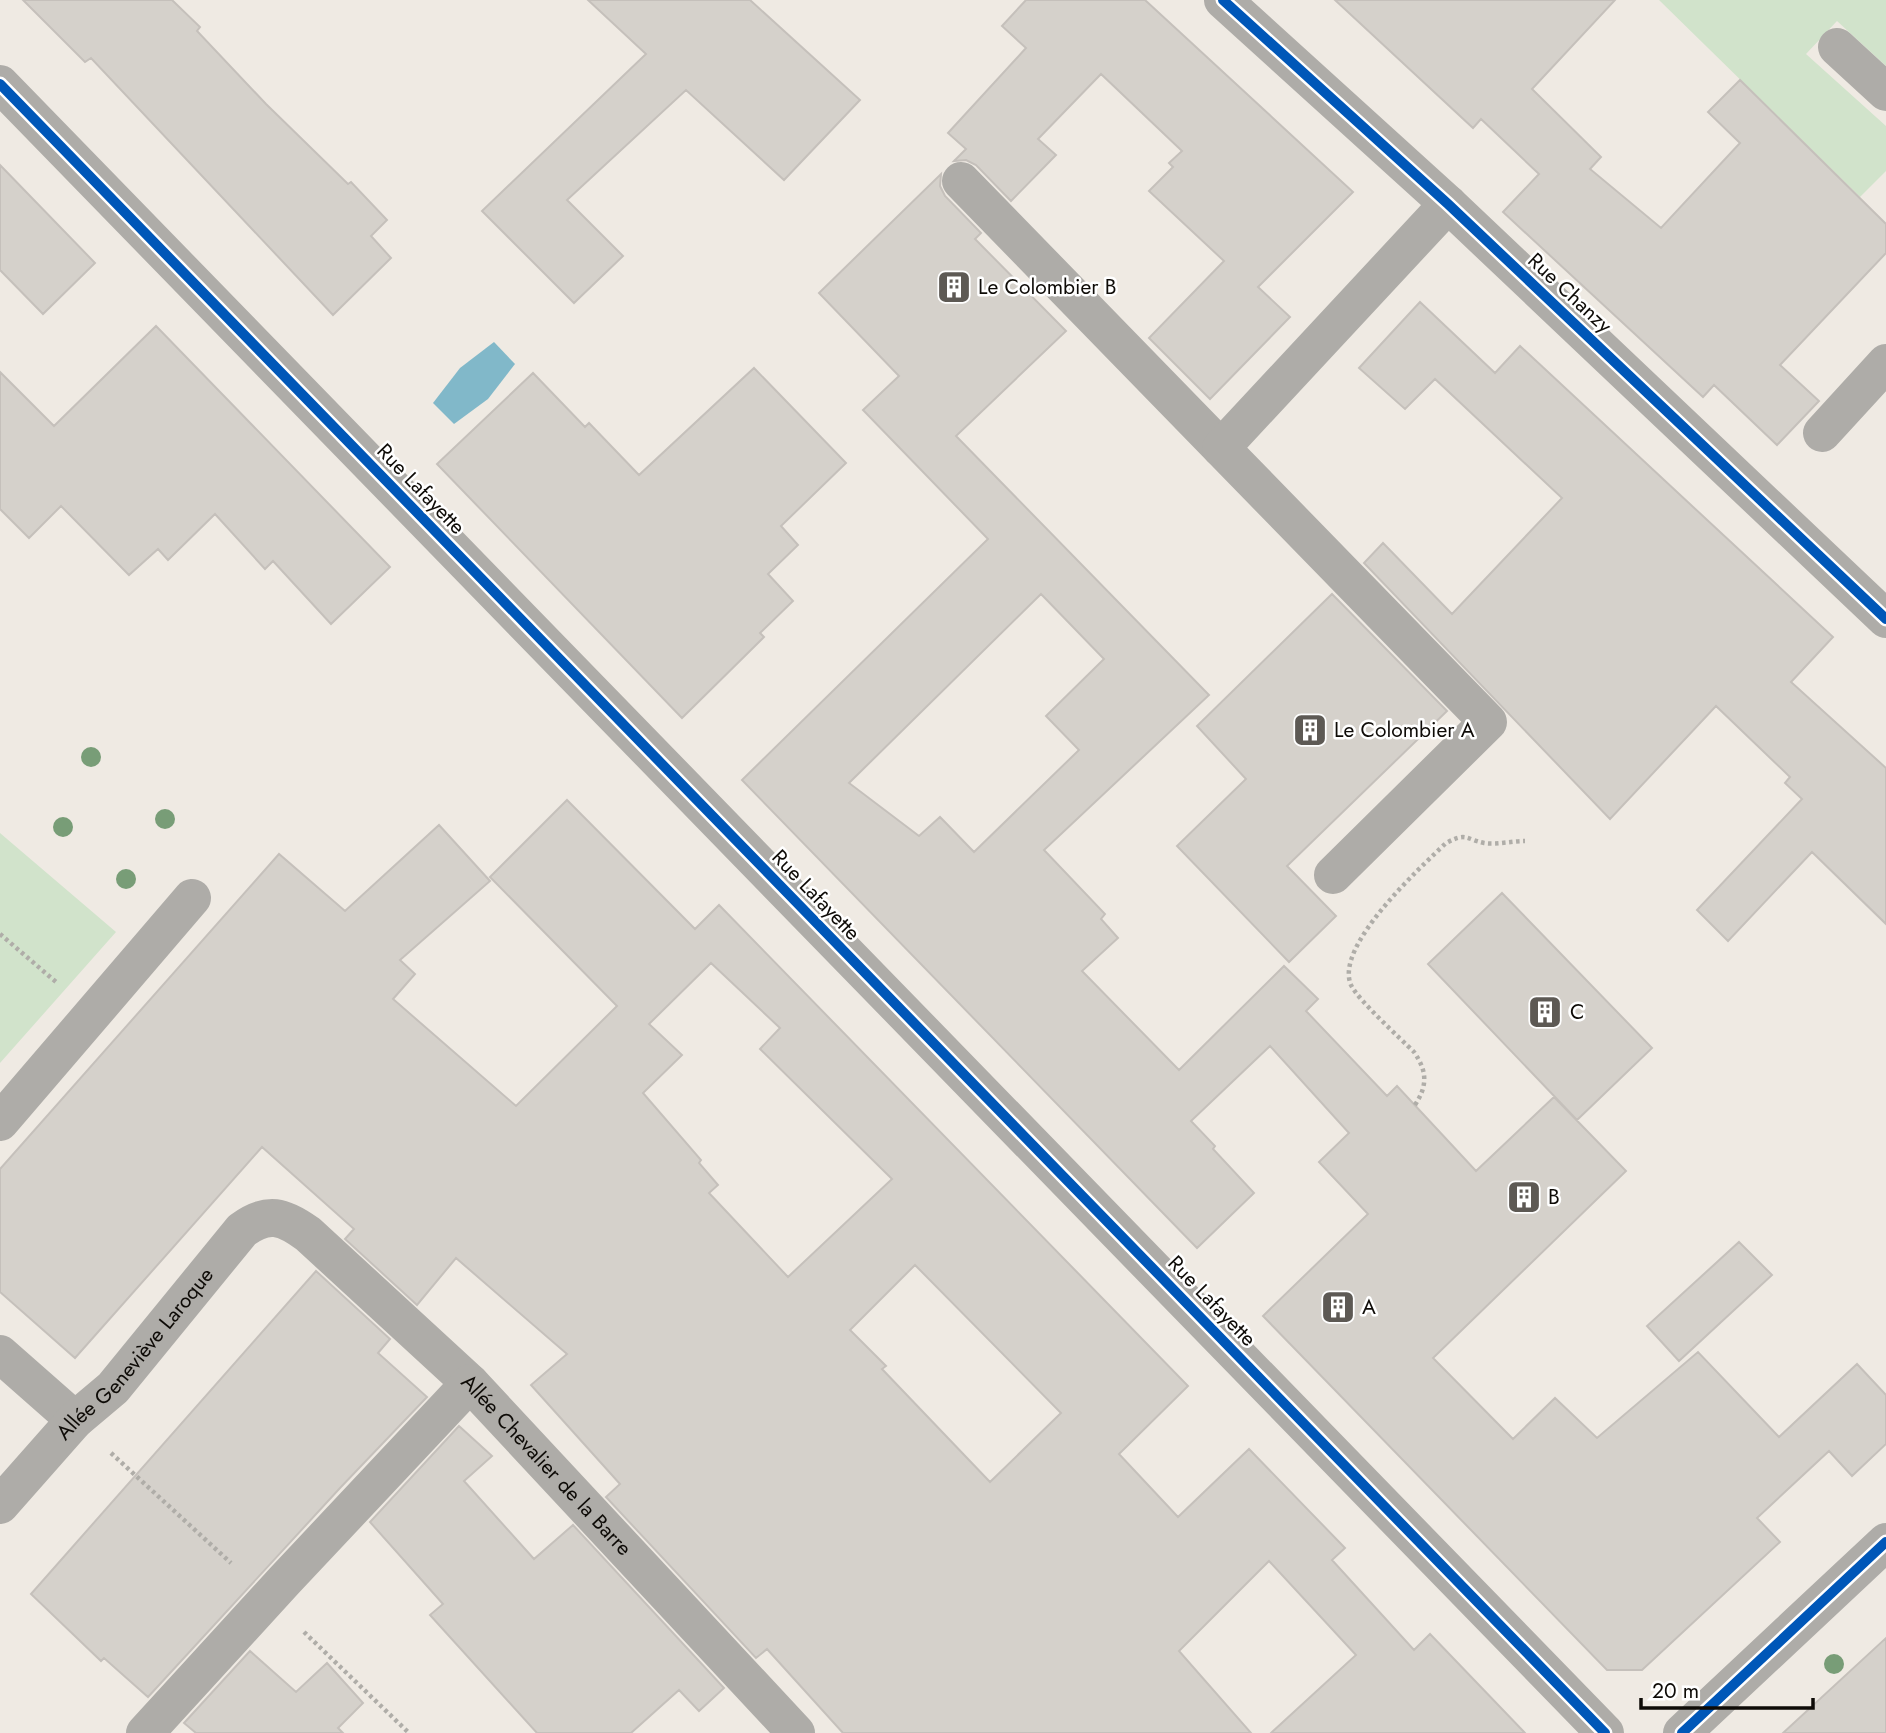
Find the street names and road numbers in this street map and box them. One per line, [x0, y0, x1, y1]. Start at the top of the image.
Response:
street label: Rue Chanzy [1521, 246, 1619, 341]
street label: Rue Lafayette [370, 437, 472, 541]
street label: Rue Lafayette [765, 843, 867, 947]
street label: Rue Lafayette [1161, 1249, 1263, 1353]
street label: Allée Geneviève Laroque [49, 1261, 221, 1446]
street label: Allée Chevalier de la Barre [454, 1367, 639, 1563]

